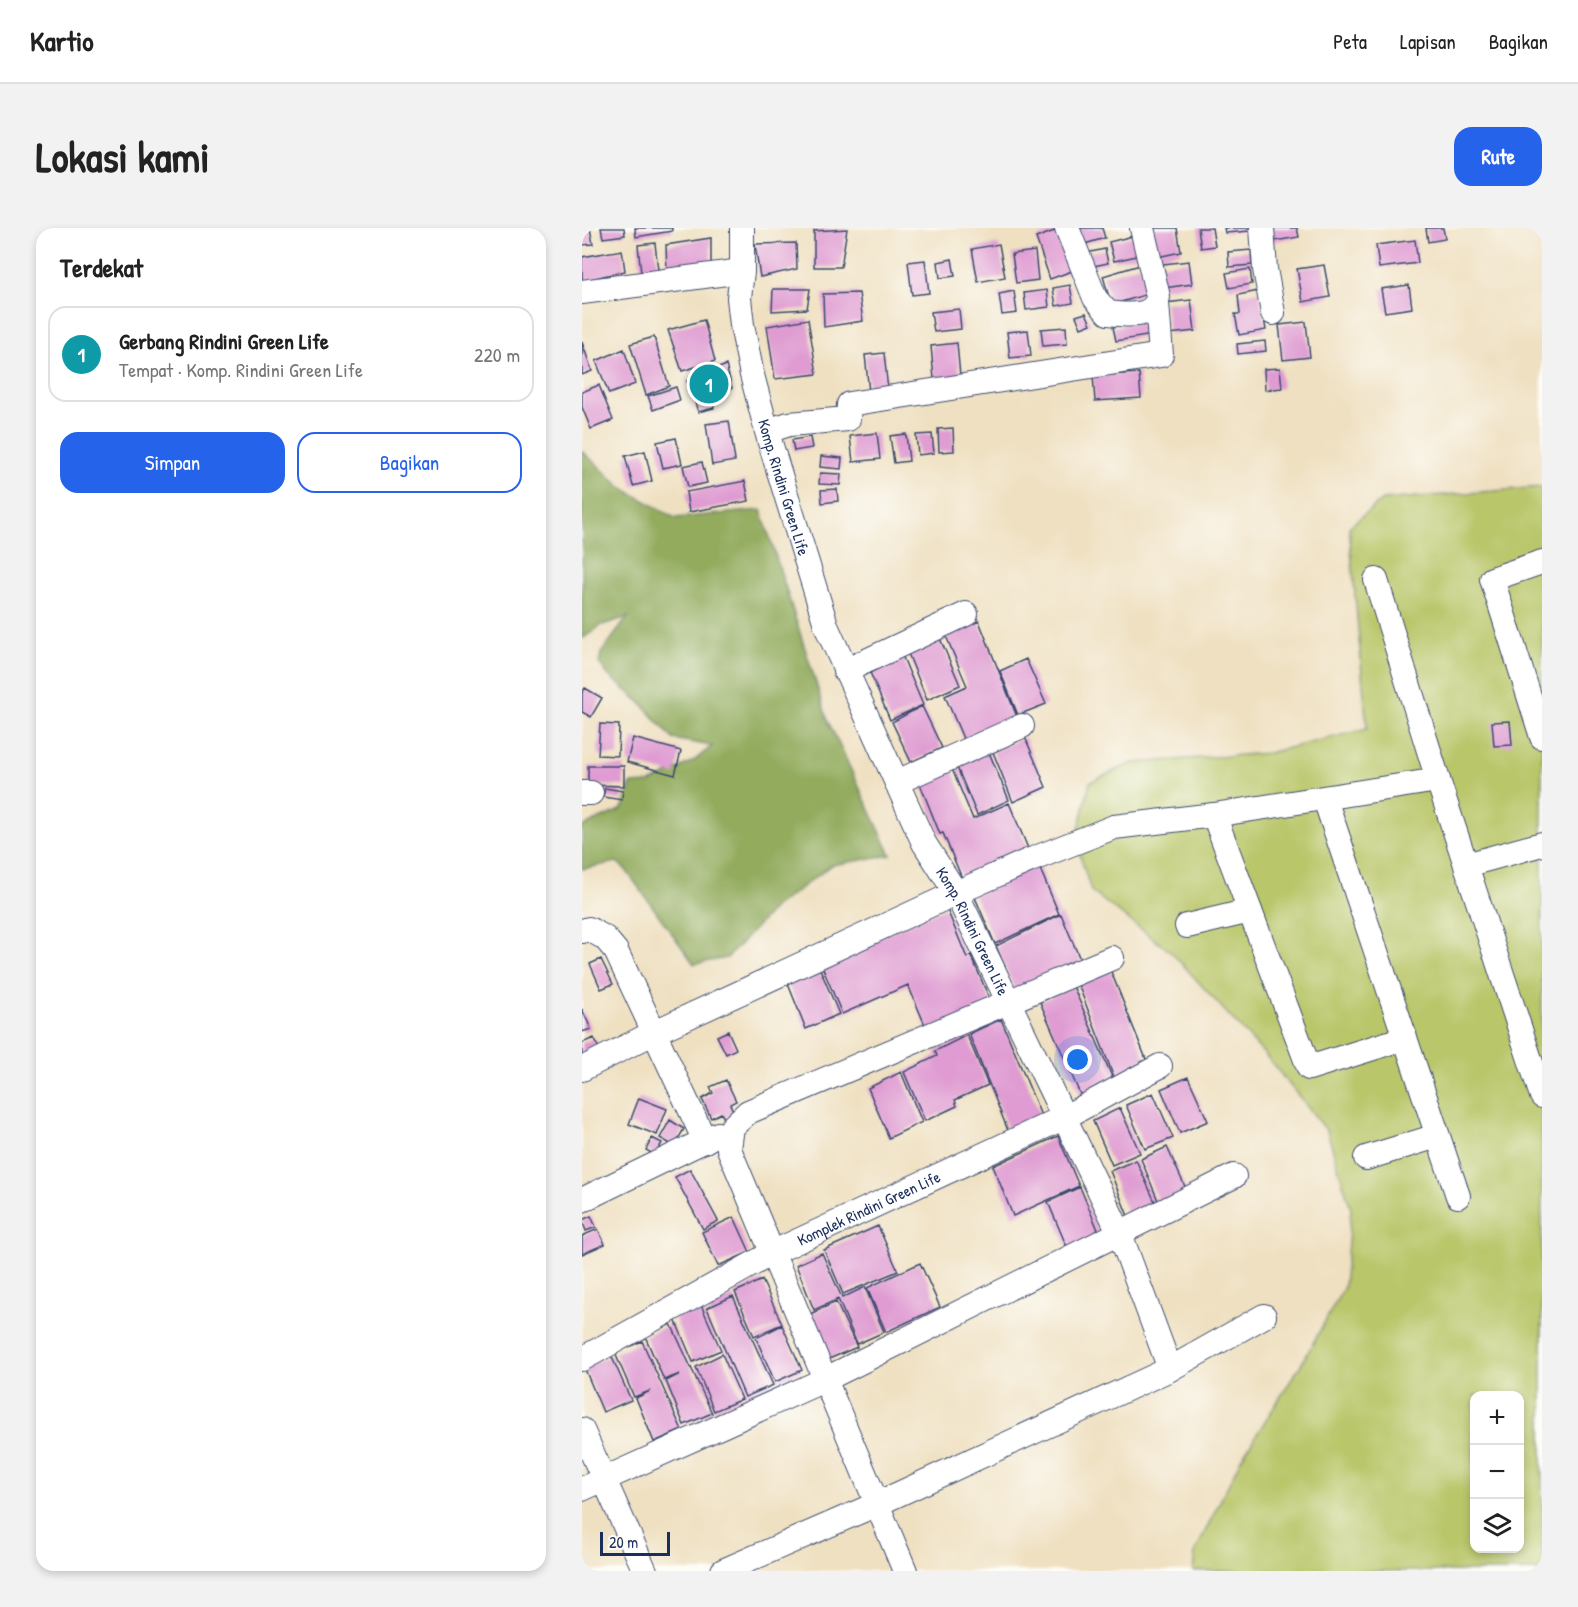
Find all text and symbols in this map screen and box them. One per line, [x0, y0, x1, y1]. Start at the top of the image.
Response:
text: Kartio [30, 22, 94, 60]
text: Peta [1333, 27, 1367, 56]
text: Lapisan [1400, 27, 1456, 56]
text: Bagikan [1489, 27, 1548, 56]
button: Rute [1454, 127, 1542, 186]
text: Lokasi kami [36, 128, 210, 185]
text: Terdekat [60, 250, 143, 285]
text: Gerbang Rindini Green Life [119, 326, 329, 356]
text: 1 [78, 341, 85, 368]
text: 220 m [474, 341, 520, 368]
text: Tempat · Komp. Rindini Green Life [119, 356, 363, 383]
pin: 1 [690, 362, 728, 406]
street label: Komp. Rindini Green Life [753, 417, 815, 559]
button: Simpan [60, 432, 285, 493]
button: Bagikan [297, 432, 522, 493]
street label: Komp. Rindini Green Life [931, 863, 1015, 999]
your location [1063, 1045, 1092, 1074]
street label: Komplek Rindini Green Life [793, 1165, 944, 1251]
map controls [1470, 1391, 1524, 1553]
button: + [1470, 1391, 1524, 1445]
button: − [1470, 1445, 1524, 1499]
button: layers [1470, 1499, 1524, 1553]
scale bar [600, 1529, 670, 1556]
text: 20 m [609, 1531, 638, 1553]

